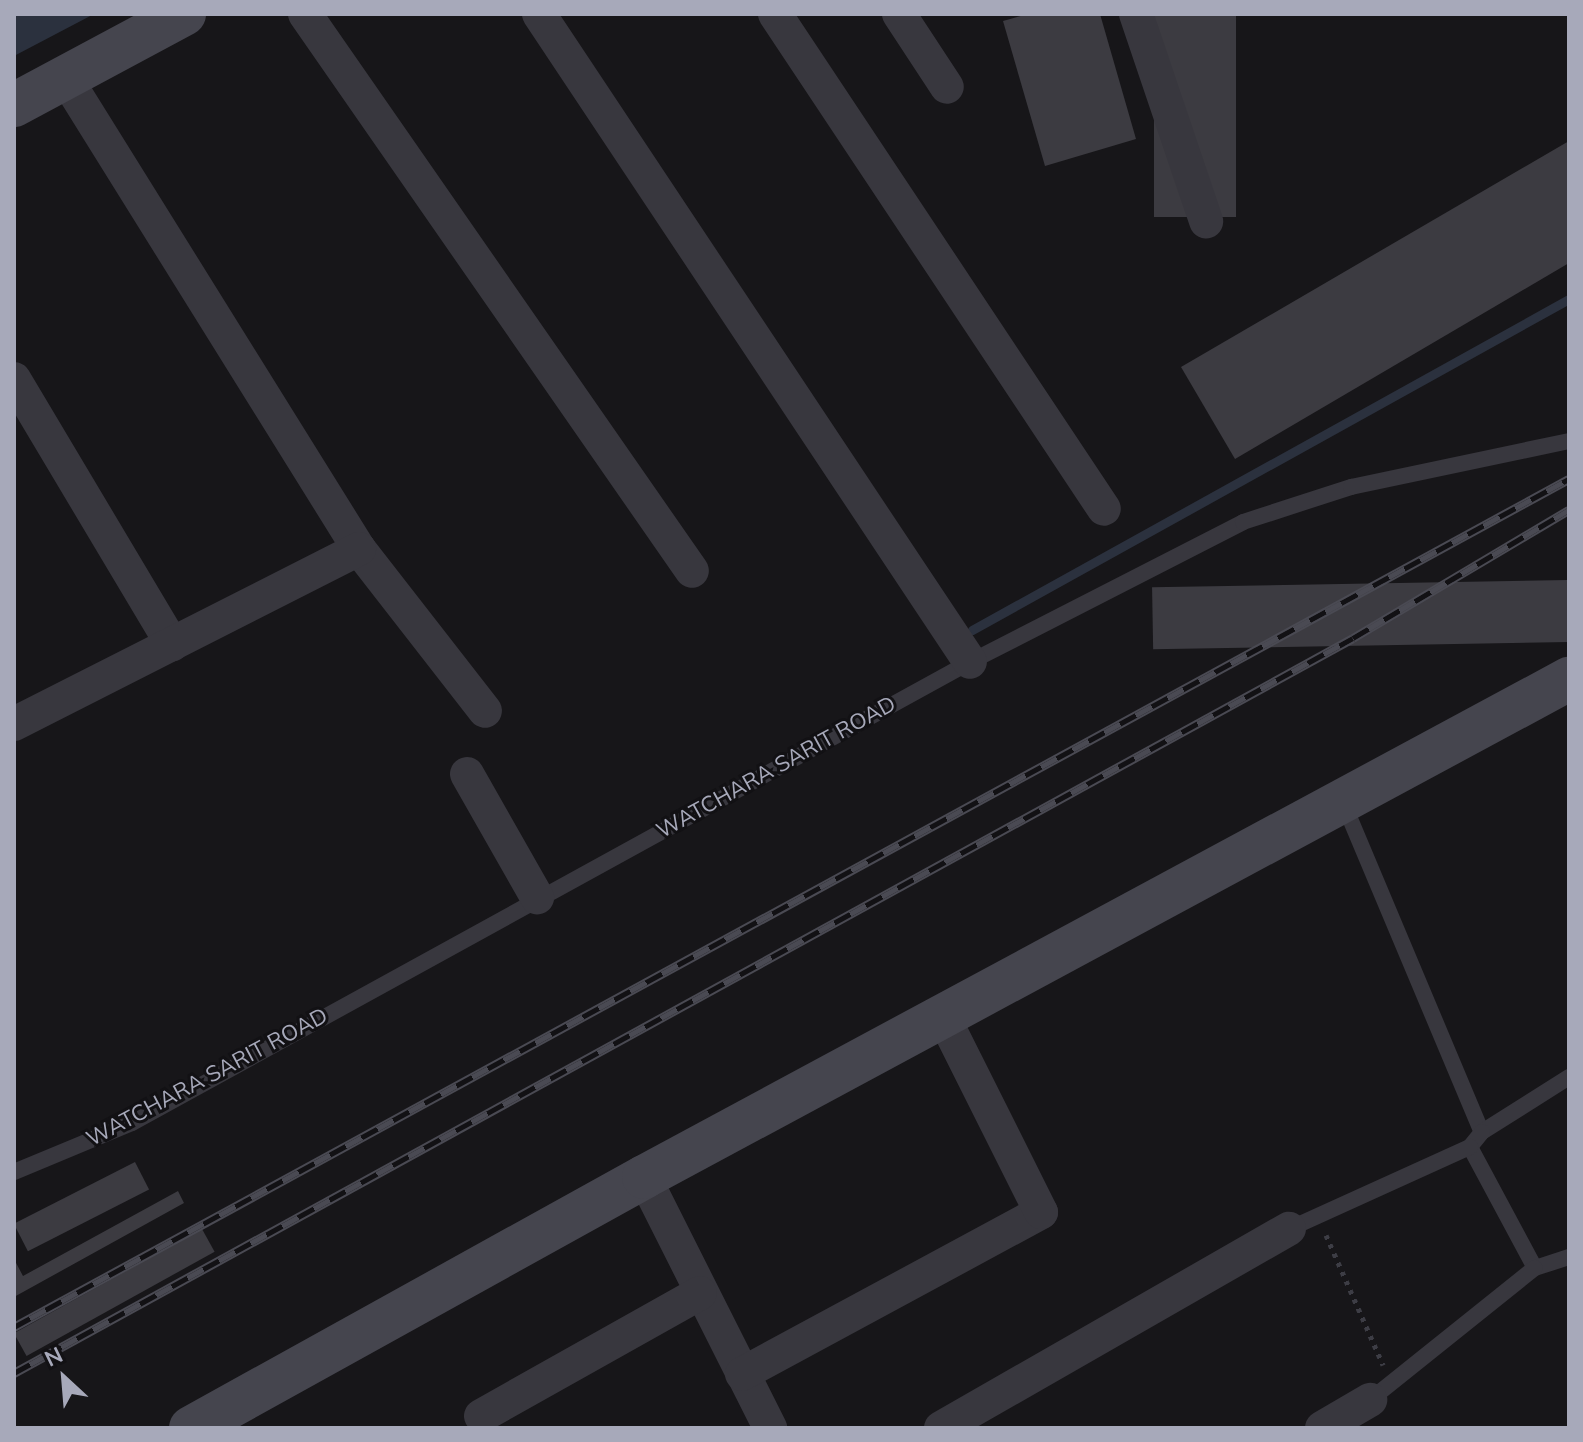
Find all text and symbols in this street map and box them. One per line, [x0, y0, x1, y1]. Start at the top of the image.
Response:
street label: WATCHARA SARIT ROAD [652, 690, 900, 844]
street label: WATCHARA SARIT ROAD [82, 1002, 332, 1152]
north arrow [24, 1338, 104, 1418]
text: N [40, 1340, 67, 1373]

